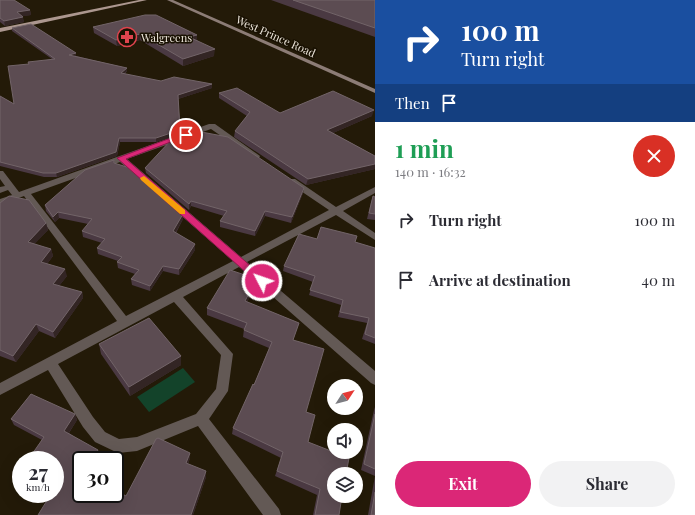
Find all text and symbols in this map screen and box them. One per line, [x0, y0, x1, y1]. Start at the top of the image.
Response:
street label: West Prince Road [233, 11, 319, 61]
text: 100 m [461, 11, 540, 48]
icon: right [395, 16, 447, 68]
pharmacy icon: Walgreens [116, 26, 138, 48]
place label: Walgreens [140, 30, 192, 45]
text: Turn right [461, 47, 544, 71]
icon: arrive [438, 92, 460, 114]
text: Then [395, 93, 430, 113]
pin [169, 118, 203, 152]
icon: arrive [175, 124, 197, 146]
text: 1 min [395, 132, 454, 164]
button: close [633, 135, 675, 177]
text: 140 m · 16:32 [395, 163, 466, 180]
icon: right [395, 209, 417, 231]
text: Turn right [429, 210, 502, 230]
text: 100 m [634, 210, 675, 230]
position arrow [241, 260, 283, 302]
icon: arrive [395, 269, 417, 291]
text: Arrive at destination [429, 270, 571, 290]
text: 40 m [642, 270, 675, 290]
north arrow [327, 379, 363, 415]
map controls [327, 379, 363, 503]
button: sound [327, 423, 363, 459]
speed limit sign: 30 [72, 451, 124, 503]
text: 27 [28, 458, 48, 485]
button: Exit [395, 461, 531, 507]
button: Share [539, 461, 675, 507]
button: layers [327, 467, 363, 503]
text: km/h [26, 480, 50, 494]

